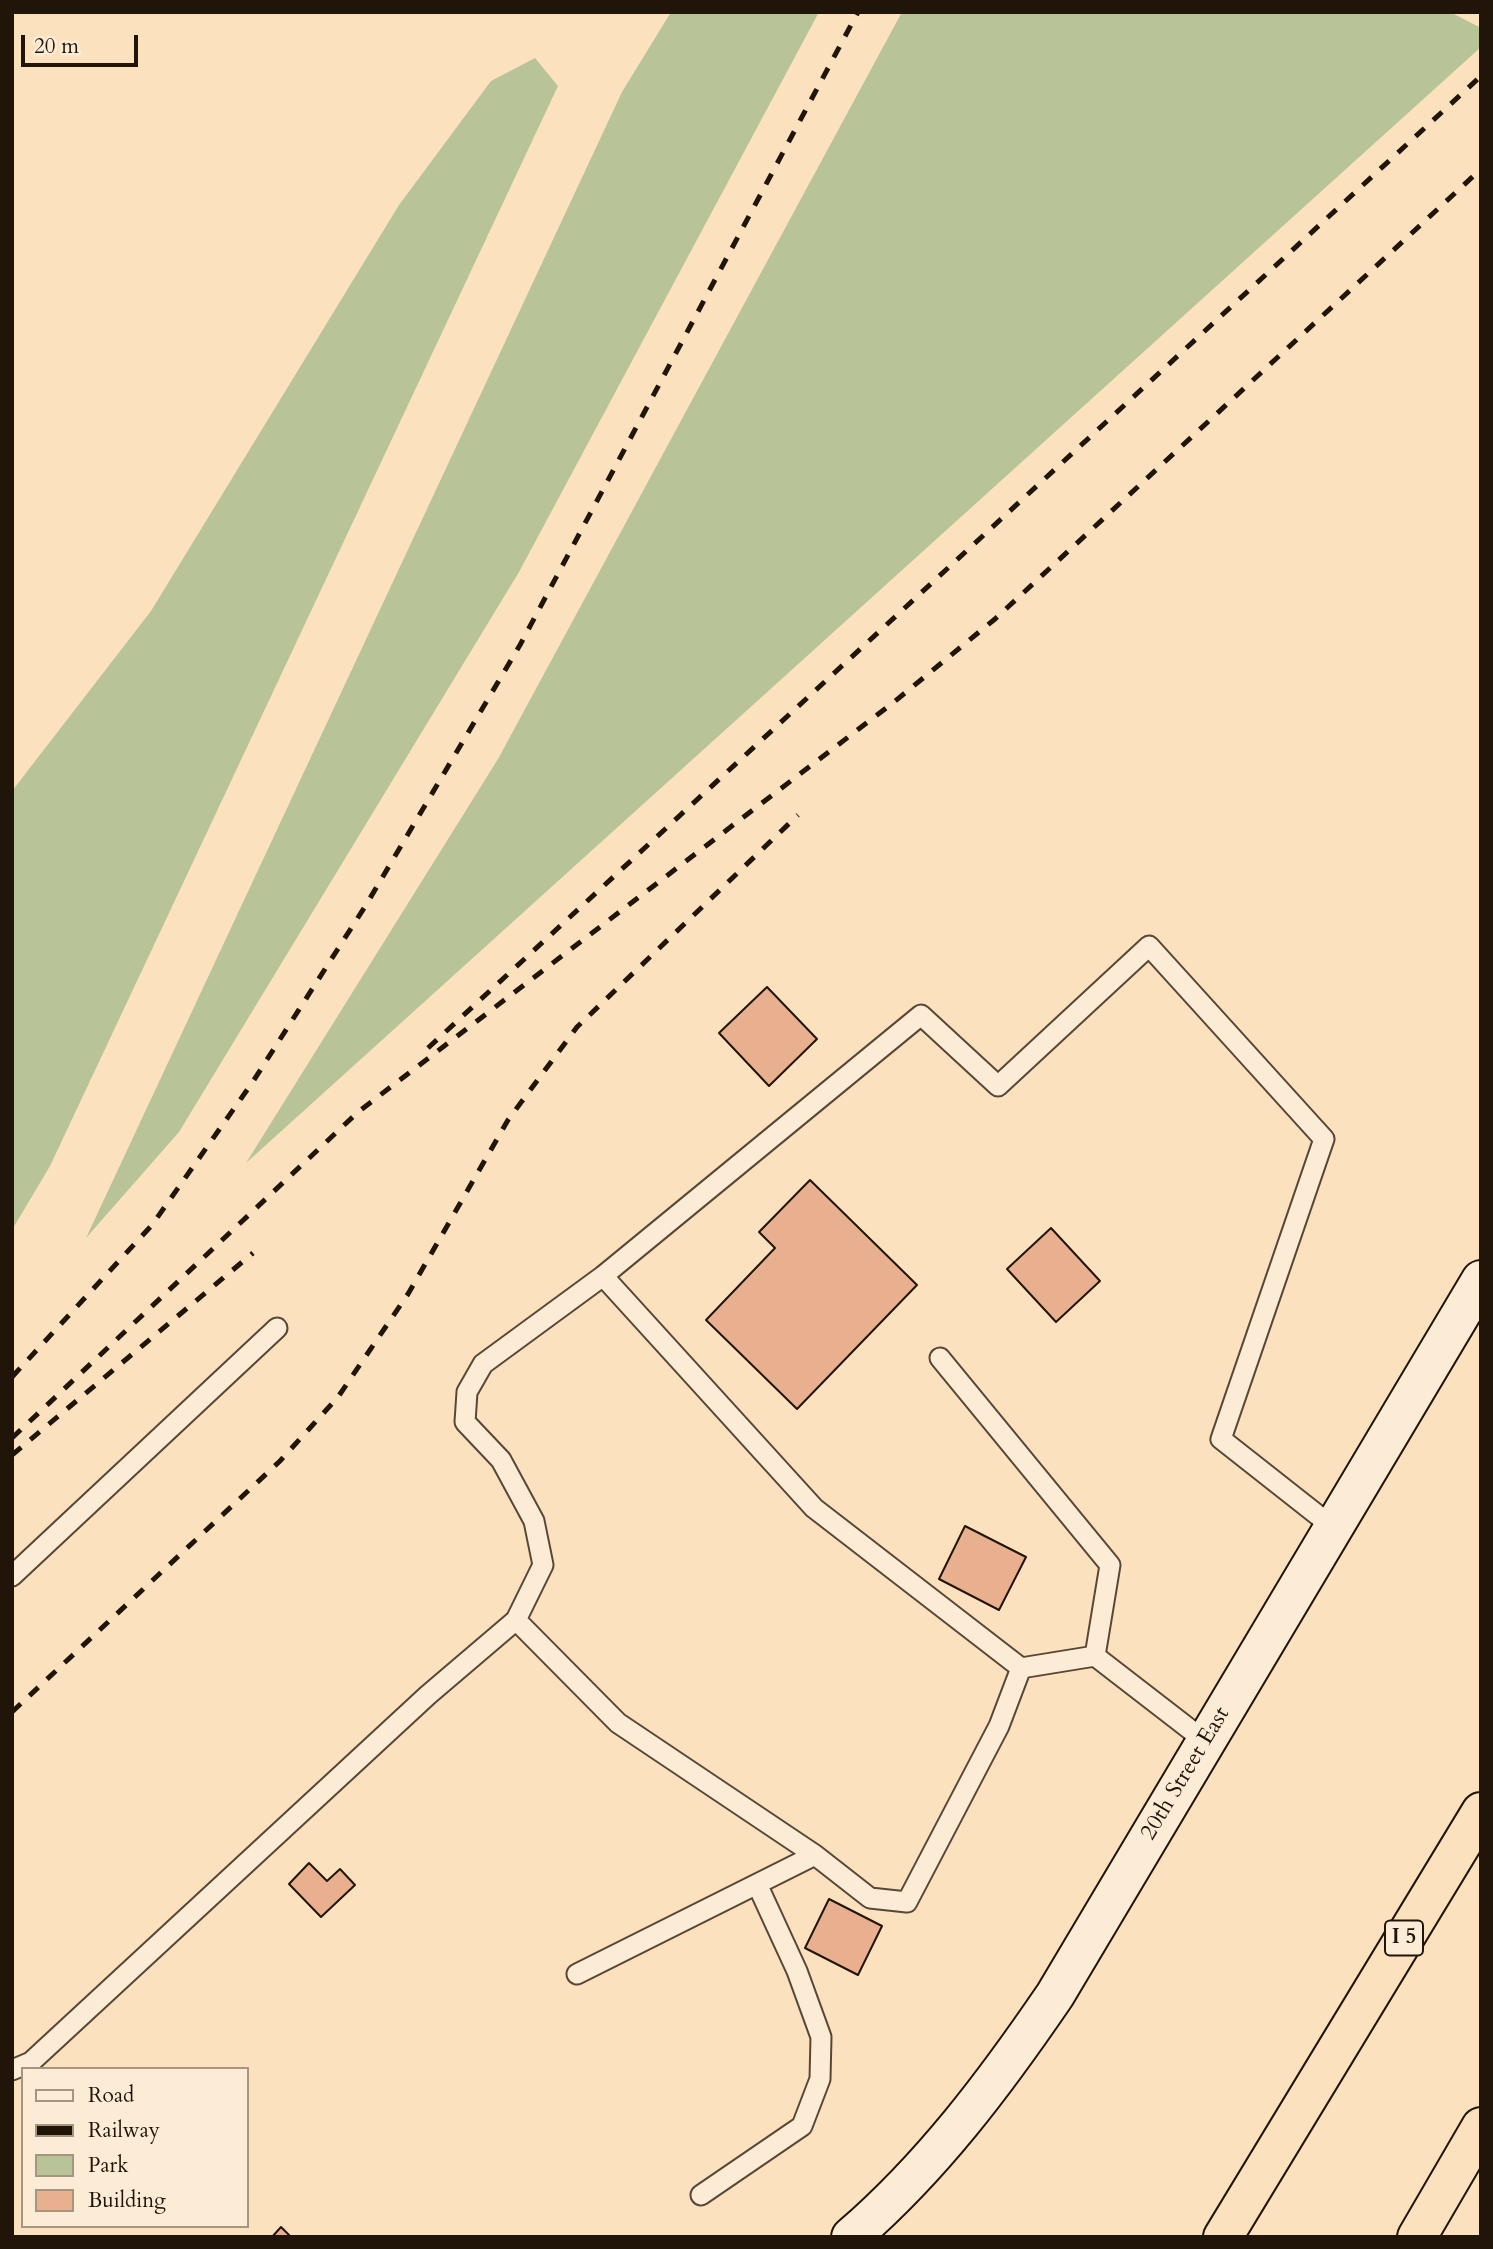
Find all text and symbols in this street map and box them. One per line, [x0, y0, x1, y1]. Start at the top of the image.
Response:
scale bar [24, 21, 142, 65]
text: 20 m [34, 32, 79, 61]
street label: 20th Street East [1135, 1703, 1237, 1845]
road number: I 5 [1385, 1920, 1423, 1955]
legend [21, 2067, 248, 2228]
text: Road [88, 2081, 134, 2110]
text: Railway [88, 2116, 160, 2145]
text: Park [88, 2151, 128, 2180]
text: Building [88, 2186, 166, 2215]

